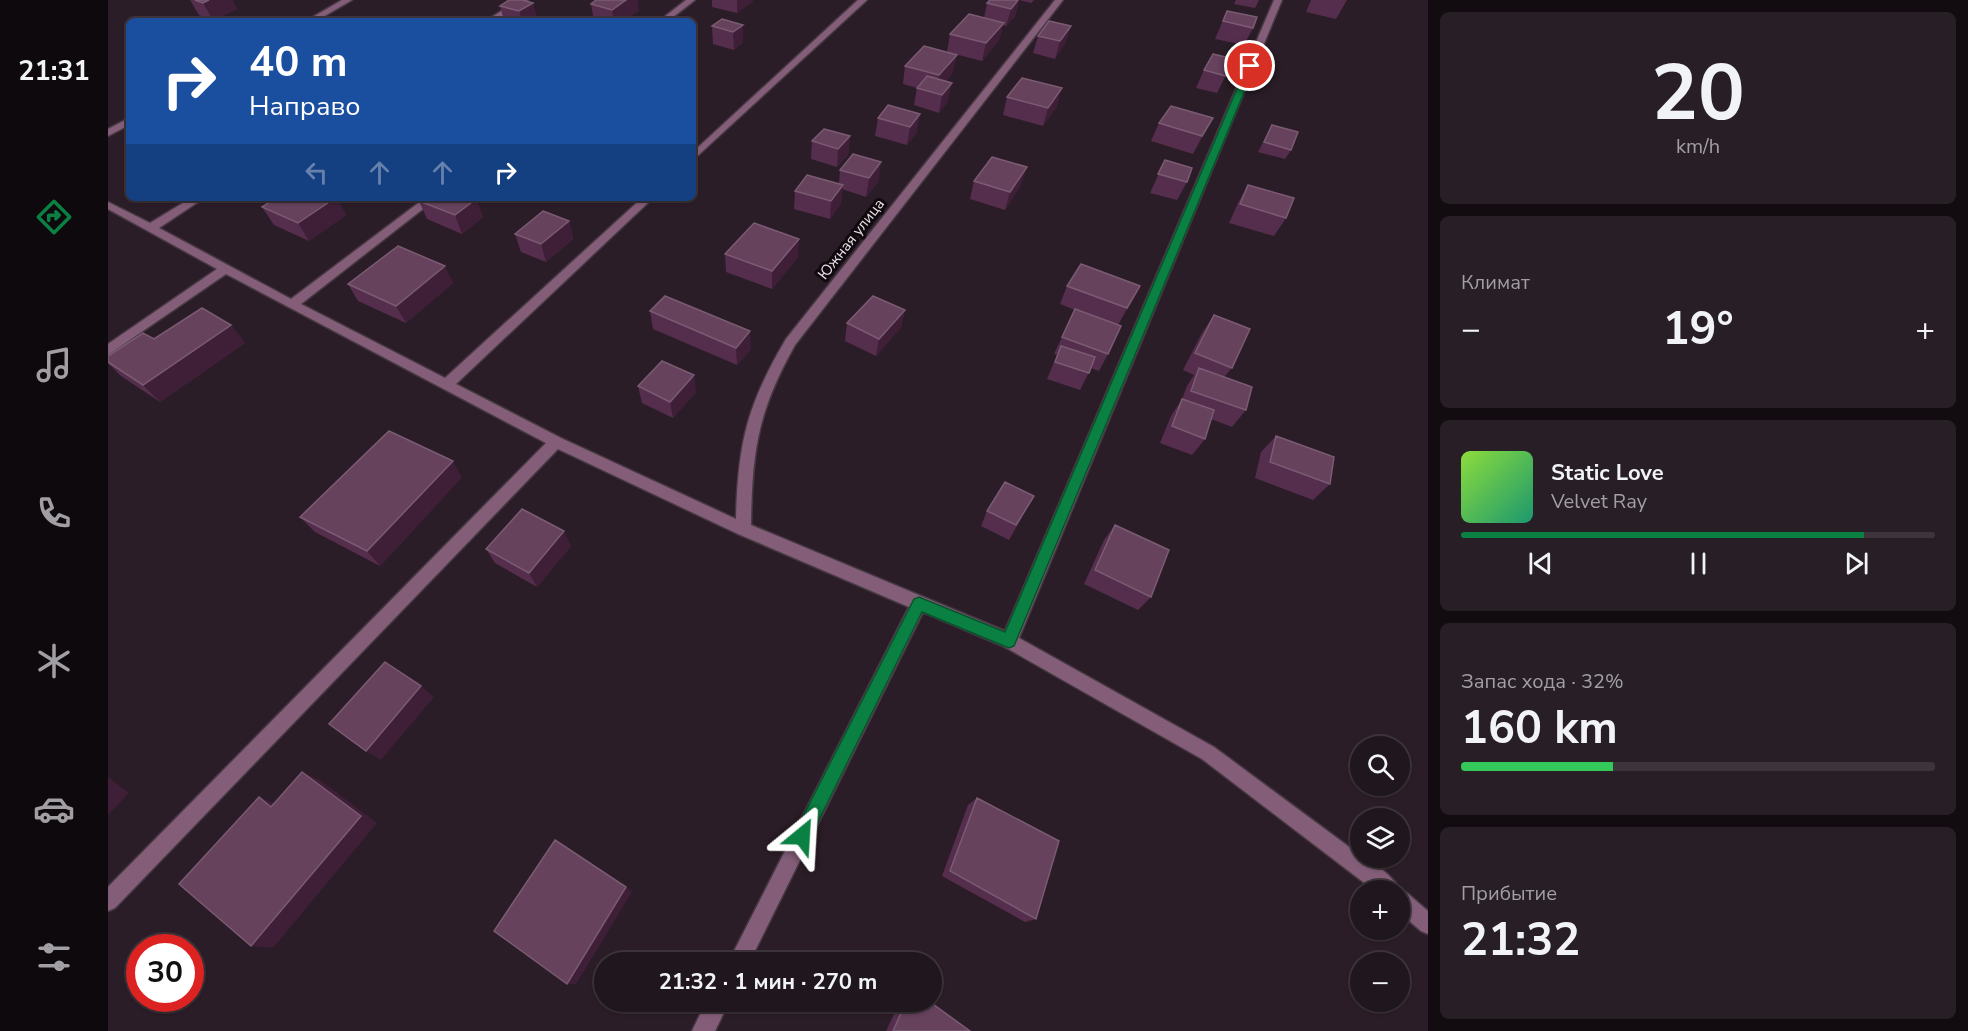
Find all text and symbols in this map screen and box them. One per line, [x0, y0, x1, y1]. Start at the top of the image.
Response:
text: 40 m [249, 34, 348, 91]
pin [1224, 40, 1275, 91]
text: 20 [1651, 40, 1745, 147]
icon: right [150, 42, 228, 120]
icon: arrive [1233, 49, 1266, 82]
text: 21:31 [18, 53, 90, 90]
text: Направо [249, 88, 360, 125]
text: km/h [1676, 133, 1720, 160]
icon: left [300, 156, 333, 189]
icon: ahead [363, 156, 396, 189]
icon: ahead [426, 156, 459, 189]
icon: right [489, 156, 522, 189]
street label: Южная улица [813, 194, 889, 284]
icon: directions [33, 196, 75, 238]
text: Климат [1461, 269, 1530, 296]
text: 19° [1662, 299, 1734, 360]
text: − [1461, 307, 1481, 352]
text: + [1915, 307, 1935, 352]
icon: music [33, 344, 75, 386]
text: Static Love [1551, 458, 1664, 488]
text: Velvet Ray [1551, 488, 1647, 515]
icon: phone [33, 492, 75, 534]
icon: previous [1524, 547, 1557, 580]
icon: pause [1682, 547, 1715, 580]
icon: next [1840, 547, 1873, 580]
icon: climate [33, 640, 75, 682]
text: Запас хода · 32% [1461, 668, 1624, 695]
text: 160 km [1461, 698, 1618, 759]
map controls [1350, 736, 1410, 1012]
button: search [1350, 736, 1410, 796]
icon: car [33, 788, 75, 830]
position arrow [770, 804, 834, 868]
button: layers [1350, 808, 1410, 868]
button: + [1350, 880, 1410, 940]
text: Прибытие [1461, 880, 1557, 907]
text: 21:32 [1461, 910, 1580, 971]
speed limit sign: 30 [126, 934, 204, 1012]
icon: filters [33, 936, 75, 978]
button: − [1350, 952, 1410, 1012]
text: 21:32 · 1 мин · 270 m [659, 967, 877, 997]

